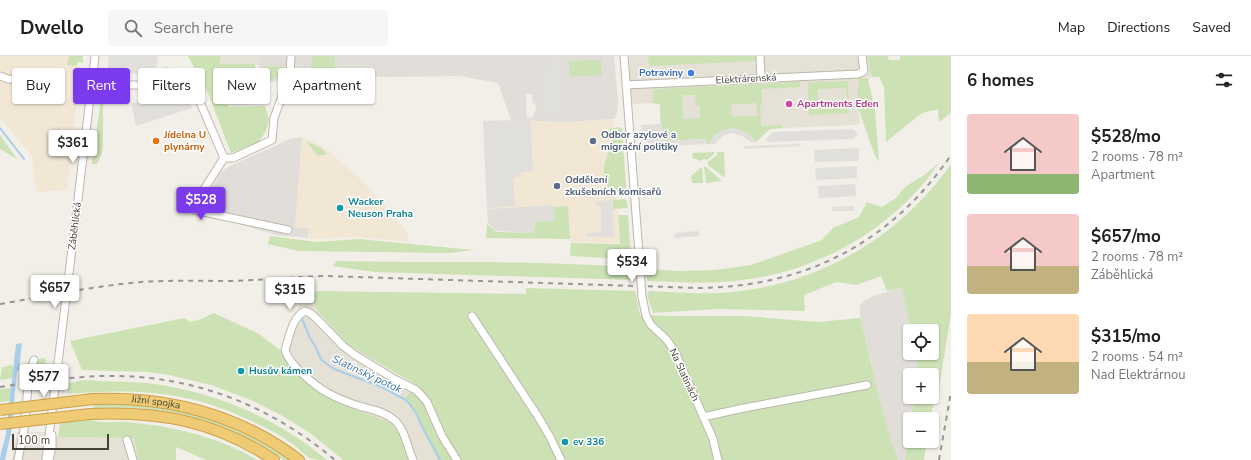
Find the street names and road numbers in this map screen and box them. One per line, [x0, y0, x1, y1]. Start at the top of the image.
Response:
street label: Elektrárenská [715, 70, 777, 88]
street label: Záběhlická [65, 201, 85, 251]
street label: Na Slatinách [666, 346, 702, 404]
street label: Jižní spojka [130, 392, 182, 413]

